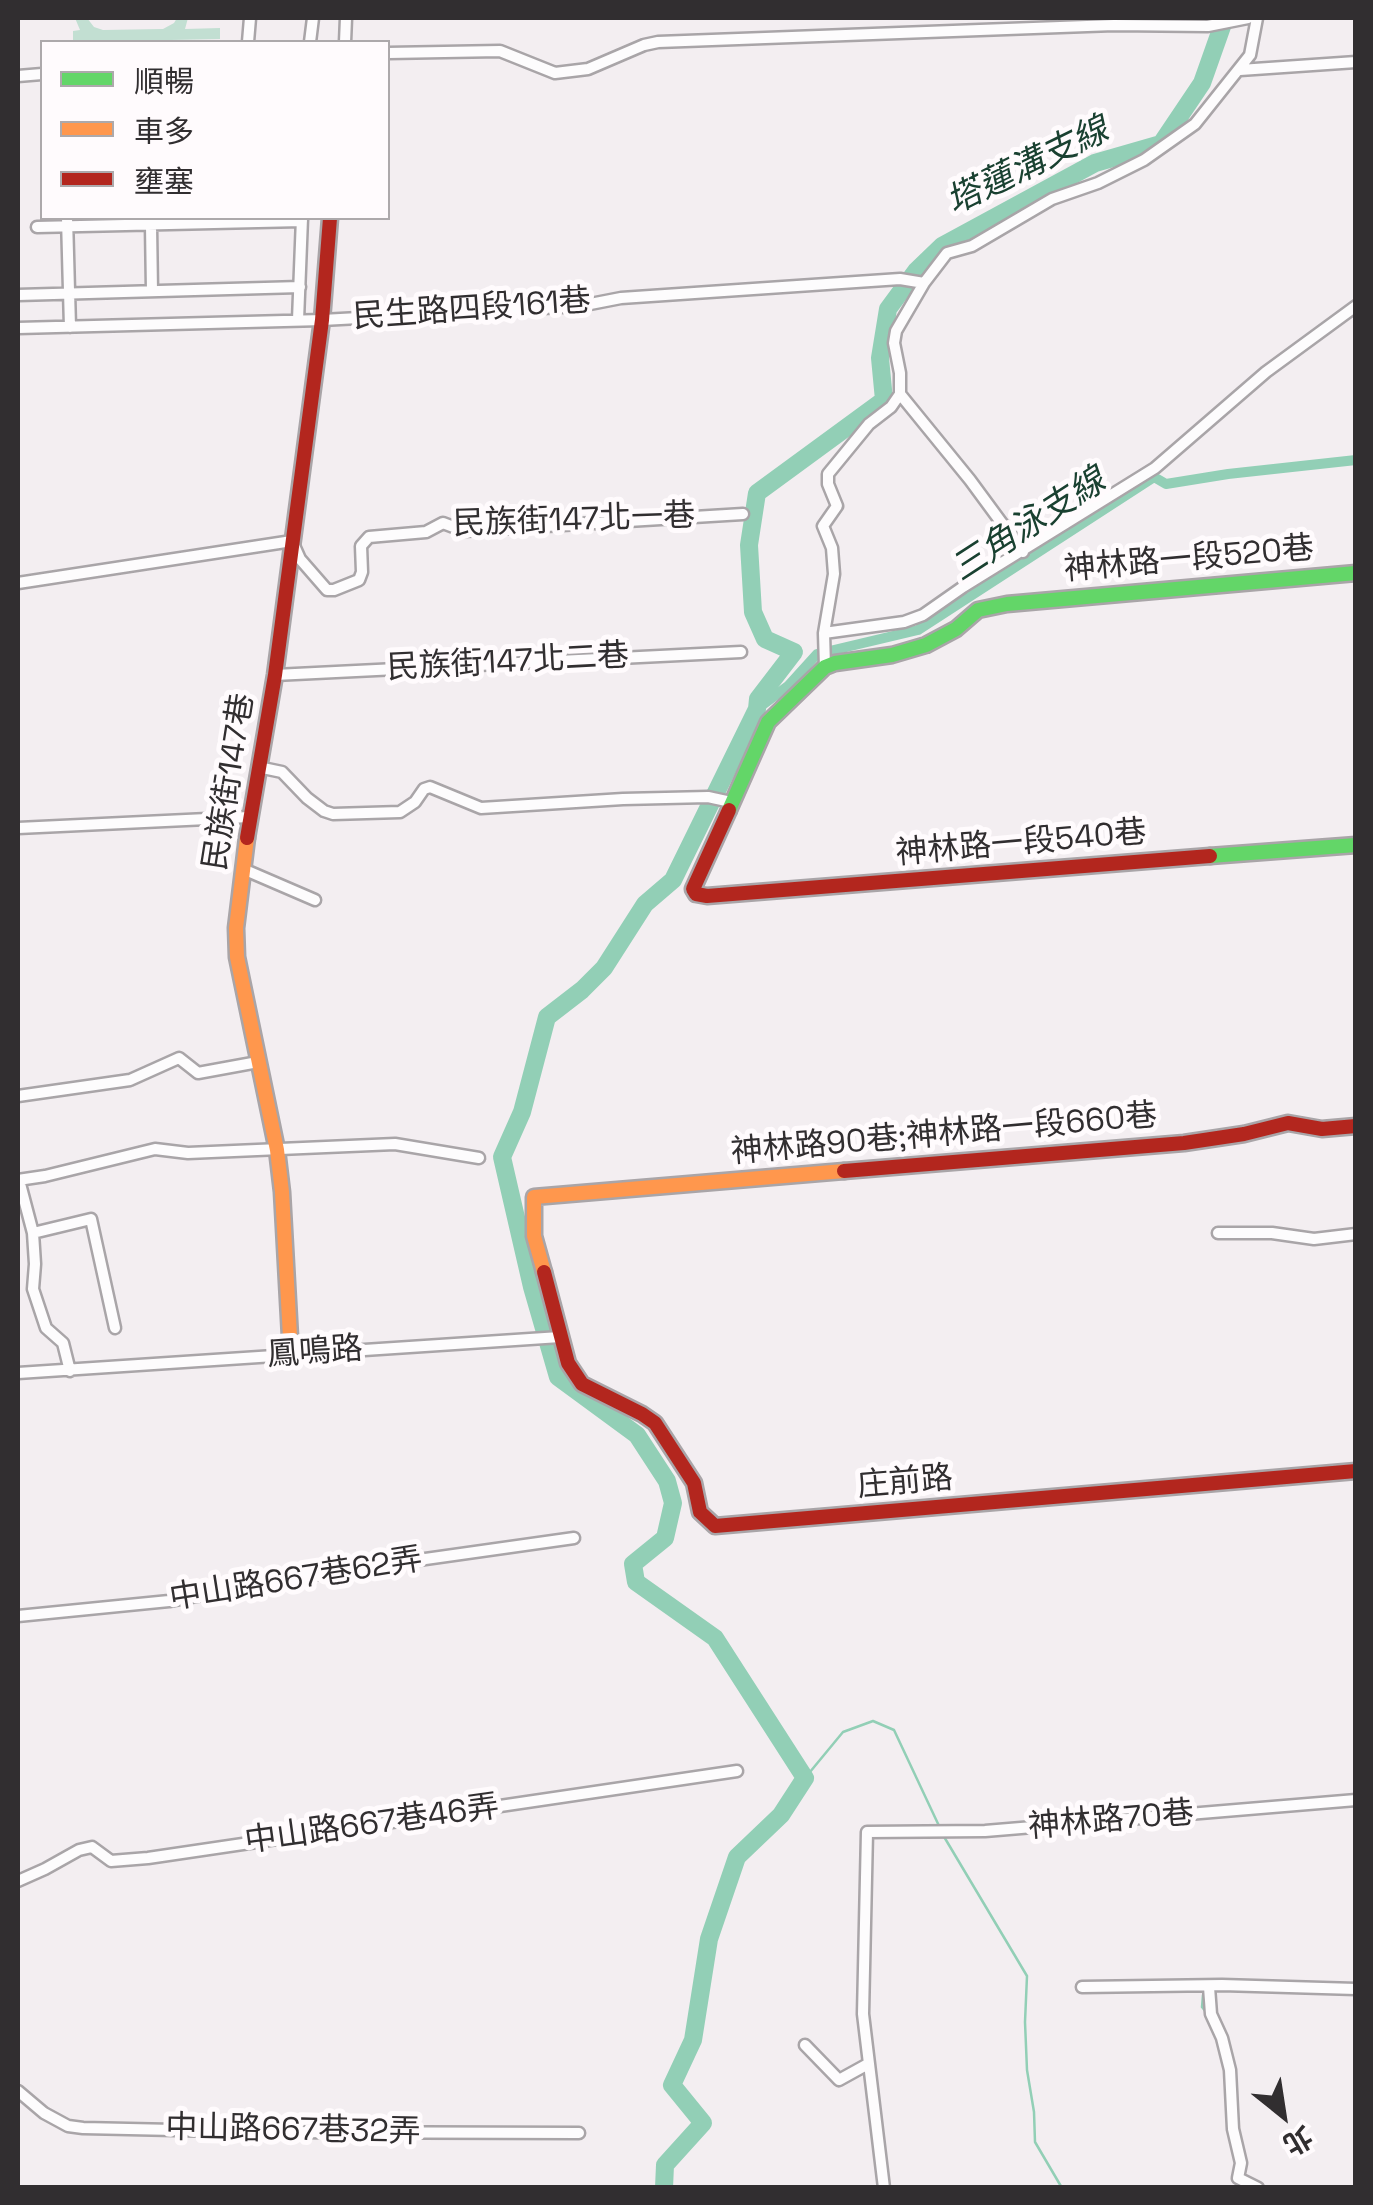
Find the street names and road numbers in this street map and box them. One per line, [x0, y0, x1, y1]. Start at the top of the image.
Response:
street label: 民生路四段161巷 [352, 283, 592, 337]
street label: 民族街147北一巷 [452, 498, 696, 544]
street label: 神林路一段520巷 [1062, 530, 1316, 590]
street label: 民族街147北二巷 [386, 637, 630, 689]
street label: 民族街147巷 [197, 691, 263, 873]
street label: 神林路一段540巷 [894, 814, 1148, 874]
street label: 神林路90巷;神林路一段660巷 [729, 1097, 1159, 1173]
street label: 鳳鳴路 [266, 1330, 364, 1376]
street label: 庄前路 [856, 1460, 954, 1506]
street label: 中山路667巷62弄 [167, 1541, 425, 1619]
street label: 中山路667巷46弄 [242, 1788, 502, 1862]
street label: 神林路70巷 [1026, 1795, 1196, 1847]
street label: 中山路667巷32弄 [165, 2110, 421, 2152]

